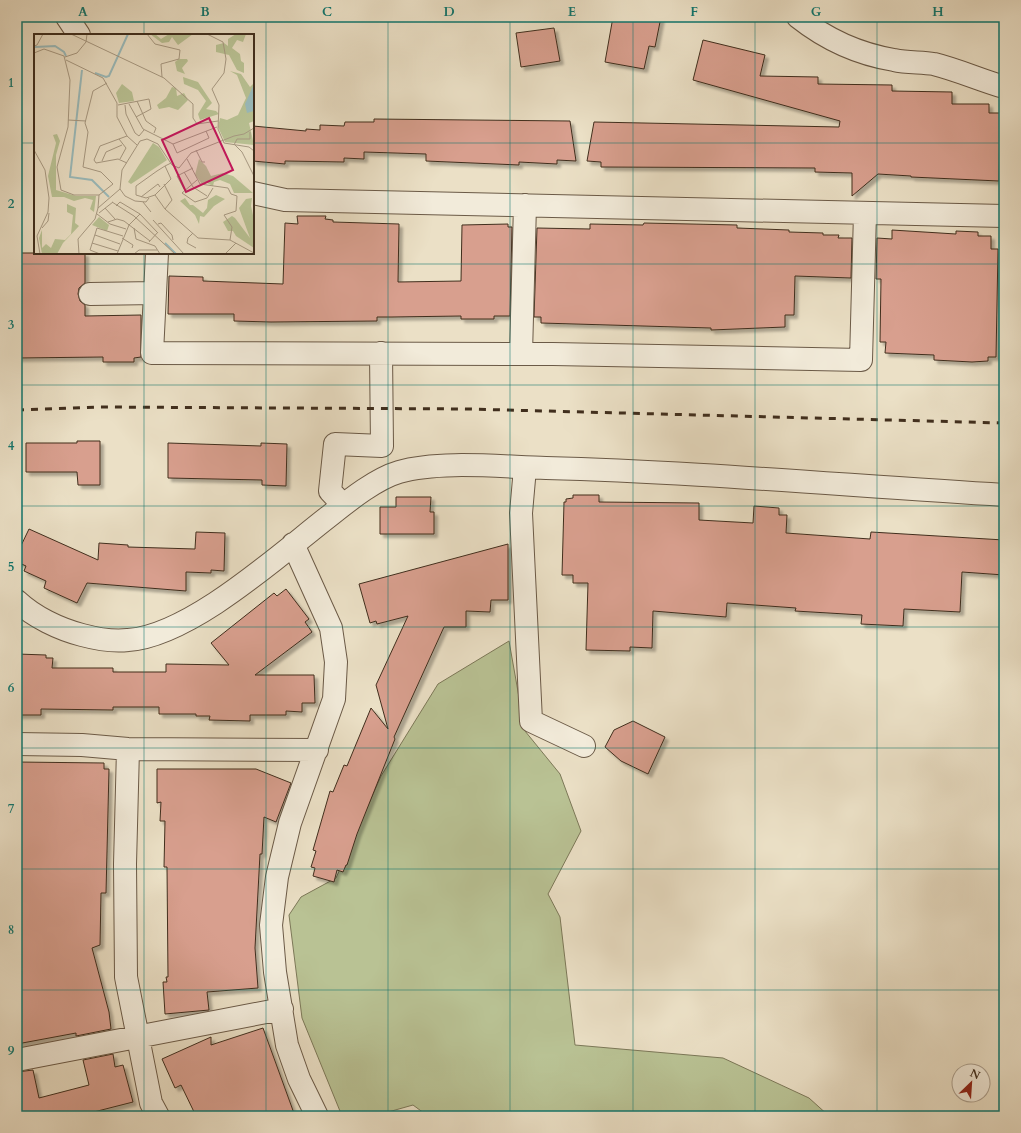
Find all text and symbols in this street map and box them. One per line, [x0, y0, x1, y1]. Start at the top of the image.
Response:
text: A [78, 3, 88, 21]
text: B [200, 3, 210, 21]
text: C [322, 3, 332, 21]
text: D [443, 3, 455, 21]
text: E [568, 3, 576, 21]
text: F [690, 3, 698, 21]
text: G [811, 3, 822, 21]
text: H [932, 3, 944, 21]
inset map [34, 34, 254, 254]
text: 1 [8, 74, 14, 92]
text: 2 [8, 195, 15, 213]
text: 3 [8, 316, 15, 334]
text: 4 [8, 437, 15, 455]
text: 5 [8, 558, 14, 576]
text: 6 [8, 679, 15, 697]
text: 7 [8, 800, 15, 818]
text: 8 [8, 921, 14, 939]
text: 9 [8, 1042, 15, 1060]
north arrow [951, 1063, 991, 1103]
text: N [968, 1066, 983, 1083]

